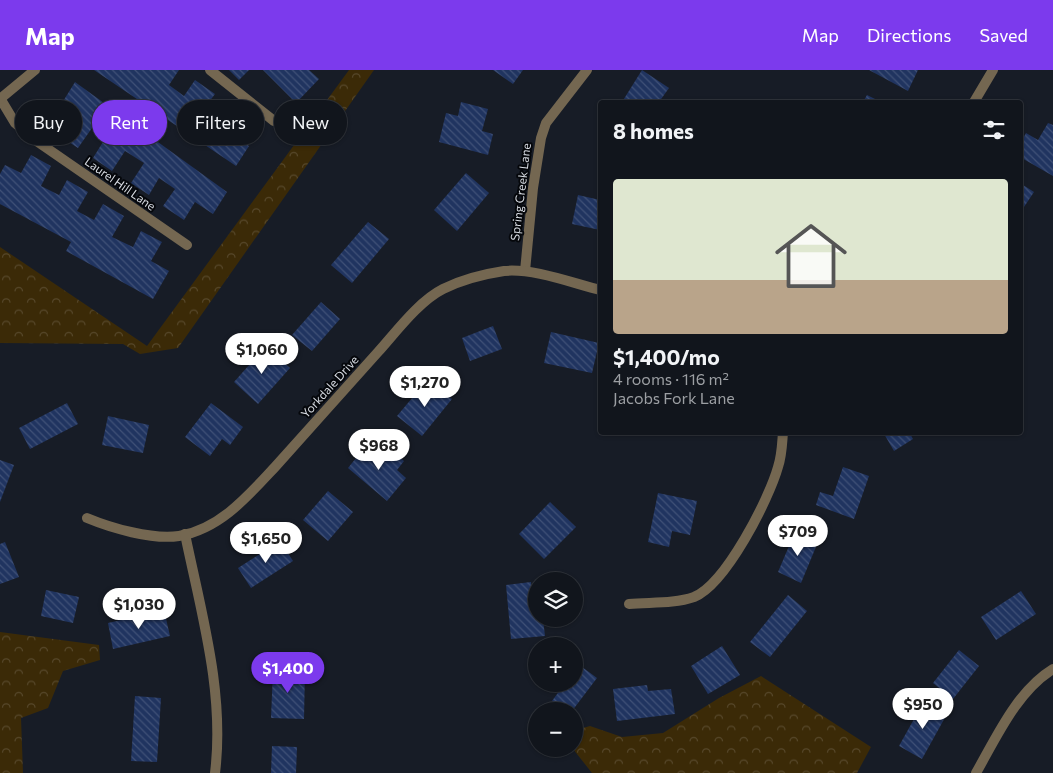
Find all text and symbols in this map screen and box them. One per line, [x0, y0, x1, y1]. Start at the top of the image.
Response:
text: Map [25, 21, 75, 50]
text: Map [802, 24, 839, 46]
text: Directions [867, 24, 951, 46]
text: Saved [979, 24, 1028, 46]
chip: Buy [15, 100, 82, 145]
chip: Rent [92, 100, 167, 145]
chip: Filters [177, 100, 264, 145]
chip: New [274, 100, 347, 145]
icon: filters [980, 116, 1008, 144]
text: 8 homes [613, 118, 694, 143]
street label: Spring Creek Lane [507, 142, 533, 242]
street label: Laurel Hill Lane [83, 154, 159, 213]
icon: home [766, 211, 856, 301]
pin: $1,060 [221, 332, 303, 375]
text: $1,060 [236, 339, 288, 358]
text: $1,400/mo [613, 344, 720, 369]
street label: Yorkdale Drive [298, 352, 361, 420]
pin: $1,270 [384, 366, 466, 408]
text: 4 rooms · 116 m² [613, 369, 729, 388]
text: $1,270 [401, 372, 449, 391]
text: Jacobs Fork Lane [613, 388, 735, 407]
pin: $968 [349, 428, 409, 471]
text: $968 [360, 435, 398, 454]
pin: $709 [768, 514, 828, 557]
text: $709 [779, 521, 817, 540]
pin: $1,650 [225, 522, 307, 564]
text: $1,650 [241, 528, 291, 547]
map controls [528, 572, 583, 757]
button: layers [528, 572, 583, 627]
pin: $1,030 [98, 588, 180, 630]
text: $1,030 [114, 594, 164, 613]
button: + [528, 637, 583, 692]
pin: $1,400 [247, 652, 329, 694]
text: $1,400 [262, 658, 314, 677]
pin: $950 [893, 688, 953, 730]
text: $950 [903, 694, 943, 713]
button: − [528, 702, 583, 757]

